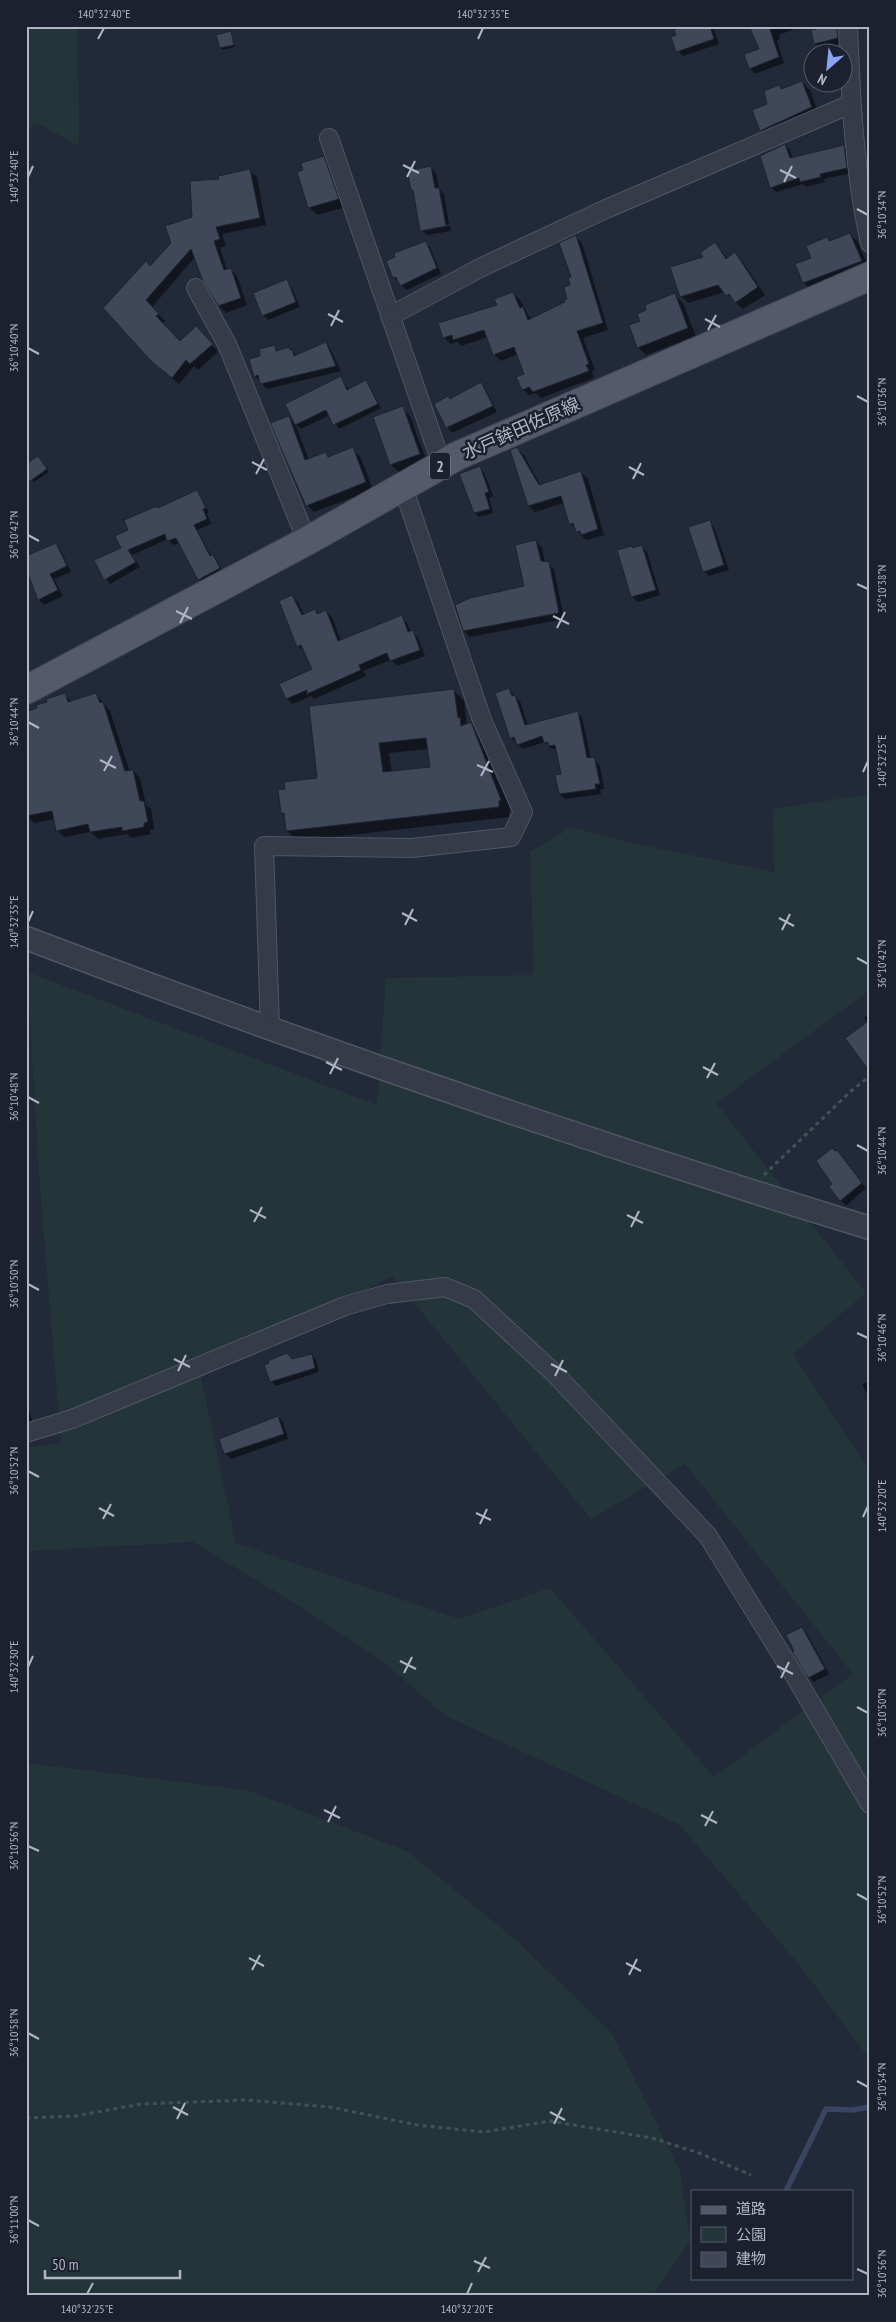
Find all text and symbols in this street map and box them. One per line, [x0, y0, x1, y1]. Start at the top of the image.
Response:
text: 140°32'40"E [78, 6, 130, 21]
text: 140°32'35"E [457, 6, 509, 21]
north arrow [804, 42, 854, 92]
text: N [815, 70, 830, 89]
text: 140°32'40"E [6, 151, 21, 203]
text: 36°10'34"N [874, 191, 889, 239]
text: 36°10'40"N [6, 324, 21, 372]
text: 36°10'36"N [874, 378, 889, 426]
street label: 水戸鉾田佐原線 [459, 392, 583, 464]
road number: 2 [430, 452, 450, 480]
text: 36°10'42"N [6, 511, 21, 559]
text: 36°10'38"N [874, 565, 889, 613]
text: 36°10'44"N [6, 698, 21, 746]
text: 140°32'25"E [874, 735, 889, 787]
text: 140°32'35"E [6, 896, 21, 948]
text: 36°10'42"N [874, 940, 889, 988]
text: 36°10'48"N [6, 1073, 21, 1121]
text: 36°10'44"N [874, 1127, 889, 1175]
text: 36°10'50"N [6, 1260, 21, 1308]
text: 36°10'46"N [874, 1314, 889, 1362]
text: 36°10'52"N [6, 1447, 21, 1495]
text: 140°32'20"E [874, 1480, 889, 1532]
text: 140°32'30"E [6, 1641, 21, 1693]
text: 36°10'50"N [874, 1689, 889, 1737]
text: 36°10'56"N [6, 1822, 21, 1870]
text: 36°10'52"N [874, 1876, 889, 1924]
text: 36°10'58"N [6, 2009, 21, 2057]
text: 36°10'54"N [874, 2063, 889, 2111]
legend [691, 2190, 854, 2280]
text: 36°11'00"N [6, 2196, 21, 2244]
text: 道路 [736, 2199, 766, 2218]
text: 公園 [736, 2225, 766, 2244]
scale bar [45, 2247, 180, 2279]
text: 建物 [736, 2249, 766, 2268]
text: 36°10'56"N [874, 2250, 889, 2298]
text: 50 m [52, 2255, 78, 2274]
text: 140°32'25"E [61, 2301, 113, 2316]
text: 140°32'20"E [441, 2301, 493, 2316]

